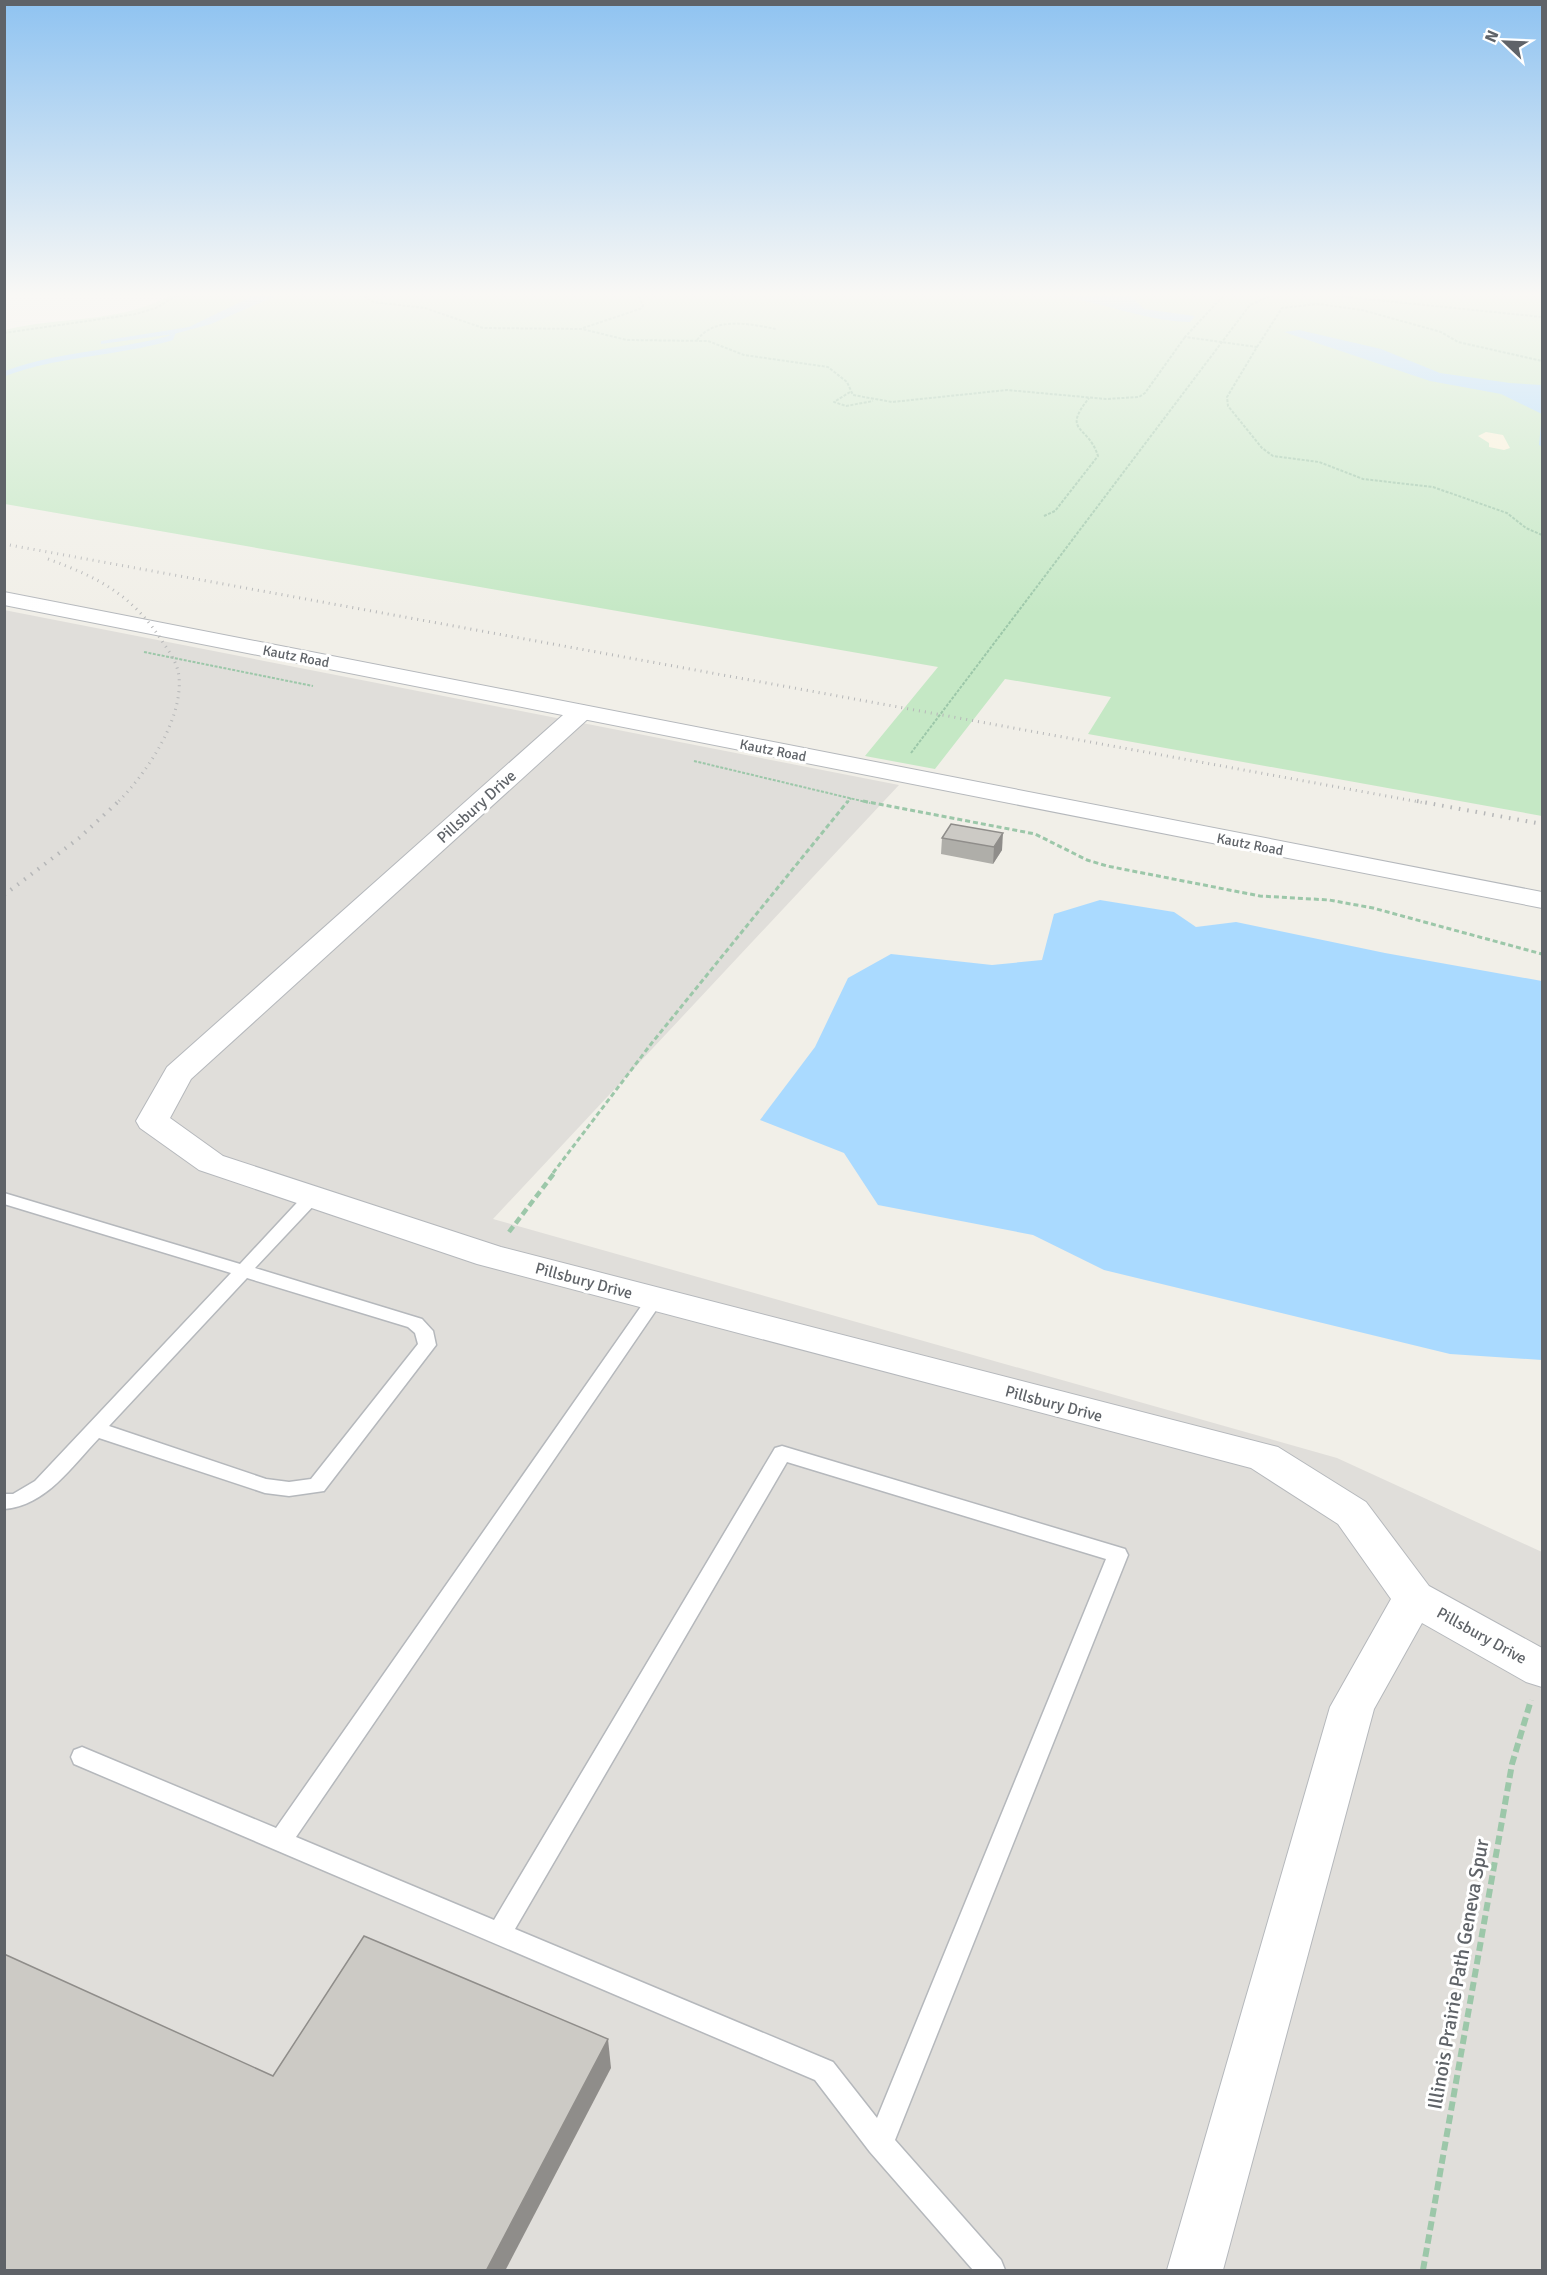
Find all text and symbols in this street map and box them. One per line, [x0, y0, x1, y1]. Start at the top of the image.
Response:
north arrow [1475, 12, 1535, 72]
text: N [1481, 27, 1503, 46]
street label: Kautz Road [261, 642, 331, 671]
street label: Kautz Road [738, 736, 808, 765]
street label: Pillsbury Drive [433, 766, 520, 848]
street label: Kautz Road [1215, 830, 1285, 859]
street label: Pillsbury Drive [533, 1258, 635, 1304]
street label: Pillsbury Drive [1003, 1381, 1105, 1427]
street label: Pillsbury Drive [1433, 1603, 1530, 1669]
street label: Illinois Prairie Path Geneva Spur [1422, 1836, 1495, 2111]

